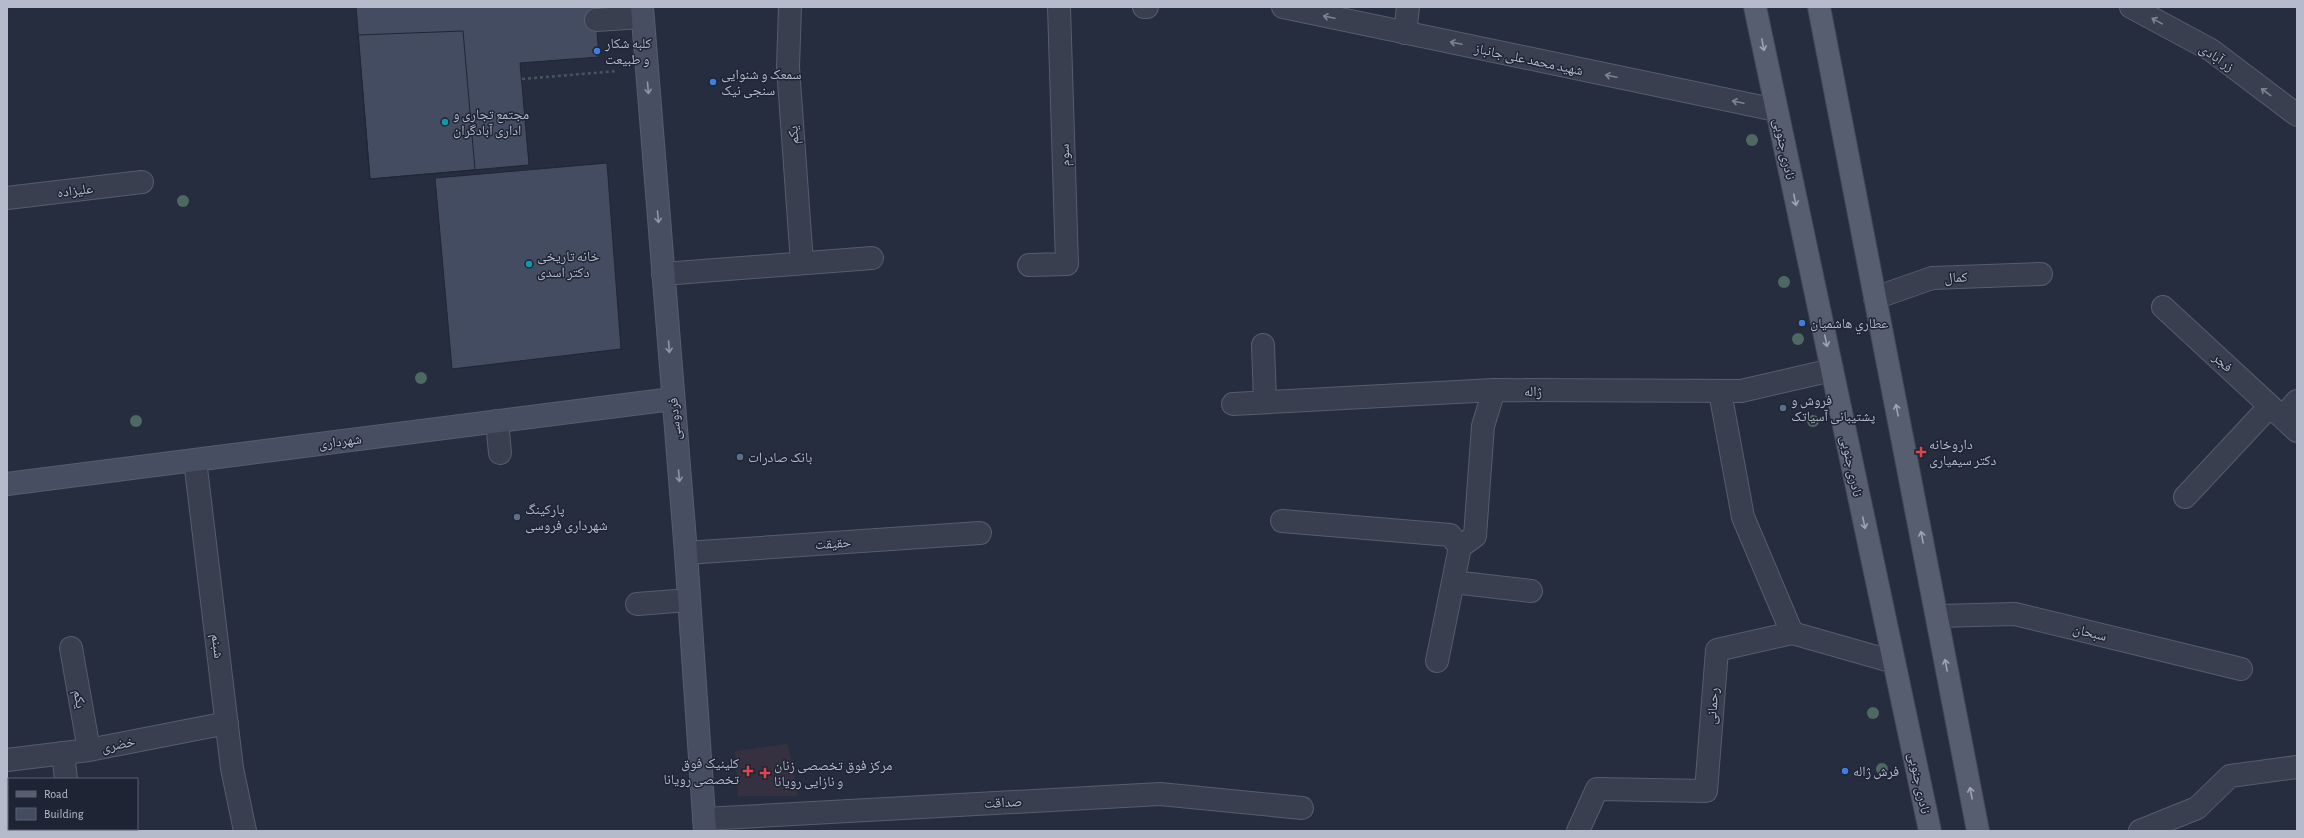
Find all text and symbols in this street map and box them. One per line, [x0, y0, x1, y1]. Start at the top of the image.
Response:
one-way arrow [1323, 12, 1336, 20]
one-way arrow [2152, 17, 2164, 24]
place label: کلبه شکار و طبیعت [604, 37, 652, 68]
one-way arrow [1759, 38, 1767, 51]
one-way arrow [1450, 39, 1463, 47]
street label: شهید محمد علی جانباز [1472, 41, 1584, 79]
street label: زر آبادی [2196, 41, 2237, 75]
marker: کلبه شکار و طبیعت [592, 46, 602, 56]
place label: سمعک و شنوایی سنجی نیک [721, 68, 801, 99]
one-way arrow [1605, 71, 1618, 79]
marker: سمعک و شنوایی سنجی نیک [708, 77, 718, 87]
one-way arrow [644, 81, 651, 94]
one-way arrow [2261, 88, 2272, 96]
one-way arrow [1732, 98, 1745, 106]
place label: مجتمع تجاری و اداری آبادگران [453, 108, 529, 139]
marker: مجتمع تجاری و اداری آبادگران [440, 117, 450, 127]
street label: نادری جنوبی [1770, 117, 1797, 182]
street label: یکم [786, 125, 804, 145]
street label: سوم [1058, 143, 1074, 167]
street label: علیزاده [56, 182, 94, 201]
one-way arrow [1792, 193, 1800, 206]
one-way arrow [655, 210, 662, 223]
place label: خانه تاریخی دکتر اسدی [537, 250, 600, 281]
marker: خانه تاریخی دکتر اسدی [524, 259, 534, 269]
street label: کمال [1944, 271, 1968, 286]
place label: عطاري هاشميان [1810, 317, 1888, 335]
marker: عطاري هاشميان [1797, 318, 1807, 328]
one-way arrow [1822, 334, 1830, 347]
one-way arrow [665, 340, 672, 353]
street label: فجر [2208, 350, 2235, 376]
street label: ژاله [1524, 385, 1542, 400]
place label: فروش و پشتیبانی آسیاتک [1791, 394, 1876, 425]
street label: فردوسی [666, 397, 685, 441]
marker: فروش و پشتیبانی آسیاتک [1778, 403, 1788, 413]
one-way arrow [1892, 404, 1900, 417]
street label: شهرداری [318, 432, 363, 453]
street label: نادری جنوبی [1837, 434, 1864, 499]
place label: داروخانه دکتر سیمیاری [1929, 438, 1996, 469]
marker: داروخانه دکتر سیمیاری [1916, 447, 1926, 457]
place label: بانک صادرات [748, 451, 812, 466]
marker: بانک صادرات [735, 452, 745, 462]
one-way arrow [676, 470, 683, 483]
place label: پارکینگ شهرداری فروسی [525, 503, 608, 534]
marker: پارکینگ شهرداری فروسی [512, 512, 522, 522]
one-way arrow [1861, 516, 1869, 529]
one-way arrow [1917, 531, 1925, 544]
street label: حقیقت [815, 536, 852, 552]
street label: سبحان [2071, 622, 2108, 645]
street label: شبنم [207, 633, 225, 660]
one-way arrow [1942, 659, 1950, 672]
street label: رحمانی [1705, 687, 1722, 725]
street label: یکم [69, 689, 88, 710]
street label: خضری [100, 735, 137, 756]
street label: نادری جنوبی [1905, 751, 1932, 816]
place label: کلینیک فوق تخصصی رویانا [663, 757, 739, 788]
place label: مرکز فوق تخصصی زنان و نازایی رویانا [774, 759, 892, 790]
marker: کلینیک فوق تخصصی رویانا [742, 765, 754, 777]
place label: فرش ژاله [1853, 765, 1899, 780]
marker: فرش ژاله [1840, 766, 1850, 776]
marker: مرکز فوق تخصصی زنان و نازایی رویانا [759, 767, 771, 779]
legend [8, 778, 138, 830]
one-way arrow [1967, 787, 1975, 800]
text: Road [44, 788, 68, 800]
street label: صداقت [984, 795, 1023, 811]
text: Building [44, 808, 84, 820]

